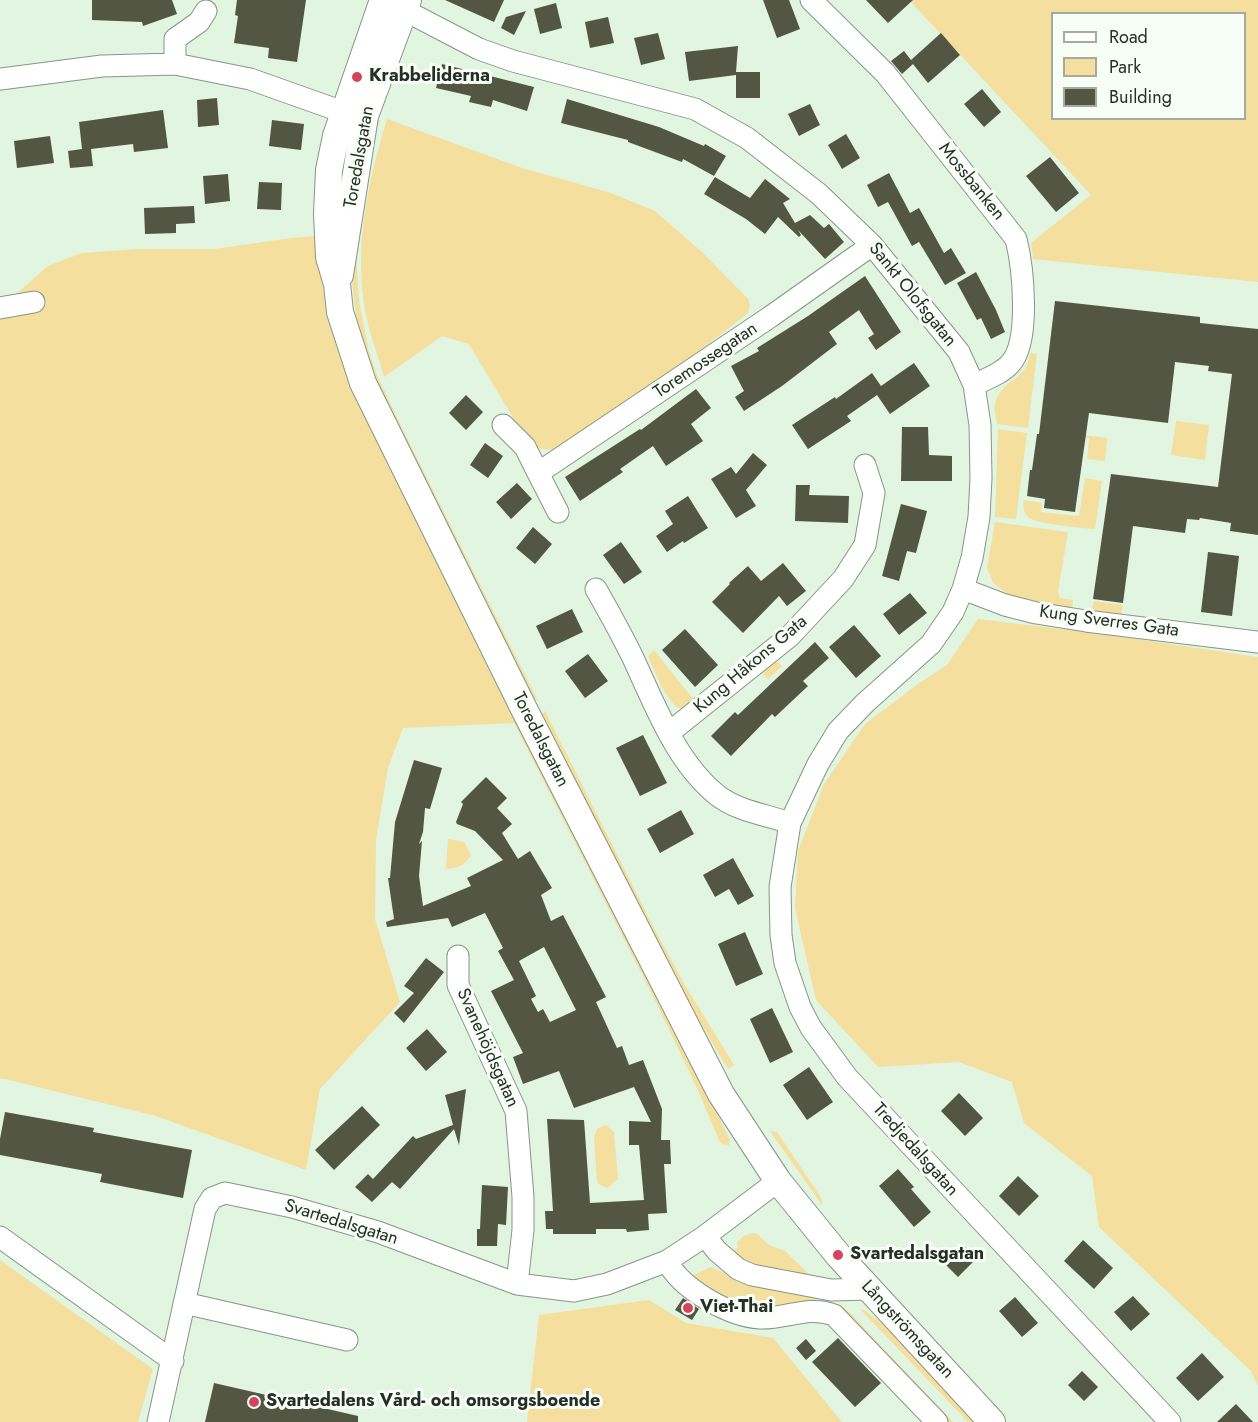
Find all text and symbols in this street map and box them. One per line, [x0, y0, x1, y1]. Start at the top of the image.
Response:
legend [1051, 12, 1246, 120]
text: Road [1109, 24, 1148, 50]
text: Park [1109, 54, 1141, 80]
place label: Krabbeliderna [369, 66, 490, 88]
marker: Krabbeliderna [350, 70, 364, 84]
text: Building [1109, 84, 1172, 110]
street label: Toredalsgatan [340, 104, 380, 210]
street label: Mossbanken [933, 139, 1009, 225]
street label: Sankt Olofsgatan [863, 239, 961, 351]
street label: Toremossegatan [650, 318, 762, 404]
street label: Kung Sverres Gata [1038, 602, 1180, 642]
street label: Kung Håkons Gata [690, 611, 812, 719]
street label: Toredalsgatan [507, 689, 573, 791]
street label: Svanehöjdsgatan [451, 985, 523, 1111]
street label: Tredjedalsgatan [868, 1099, 962, 1201]
street label: Svartedalsgatan [281, 1195, 401, 1251]
place label: Svartedalsgatan [850, 1244, 984, 1266]
marker: Svartedalsgatan [831, 1248, 845, 1262]
street label: Långströmsgatan [856, 1276, 958, 1384]
place label: Viet-Thai [700, 1297, 773, 1319]
marker: Viet-Thai [681, 1301, 695, 1315]
place label: Svartedalens Vård- och omsorgsboende [266, 1391, 600, 1413]
marker: Svartedalens Vård- och omsorgsboende [247, 1395, 261, 1409]

